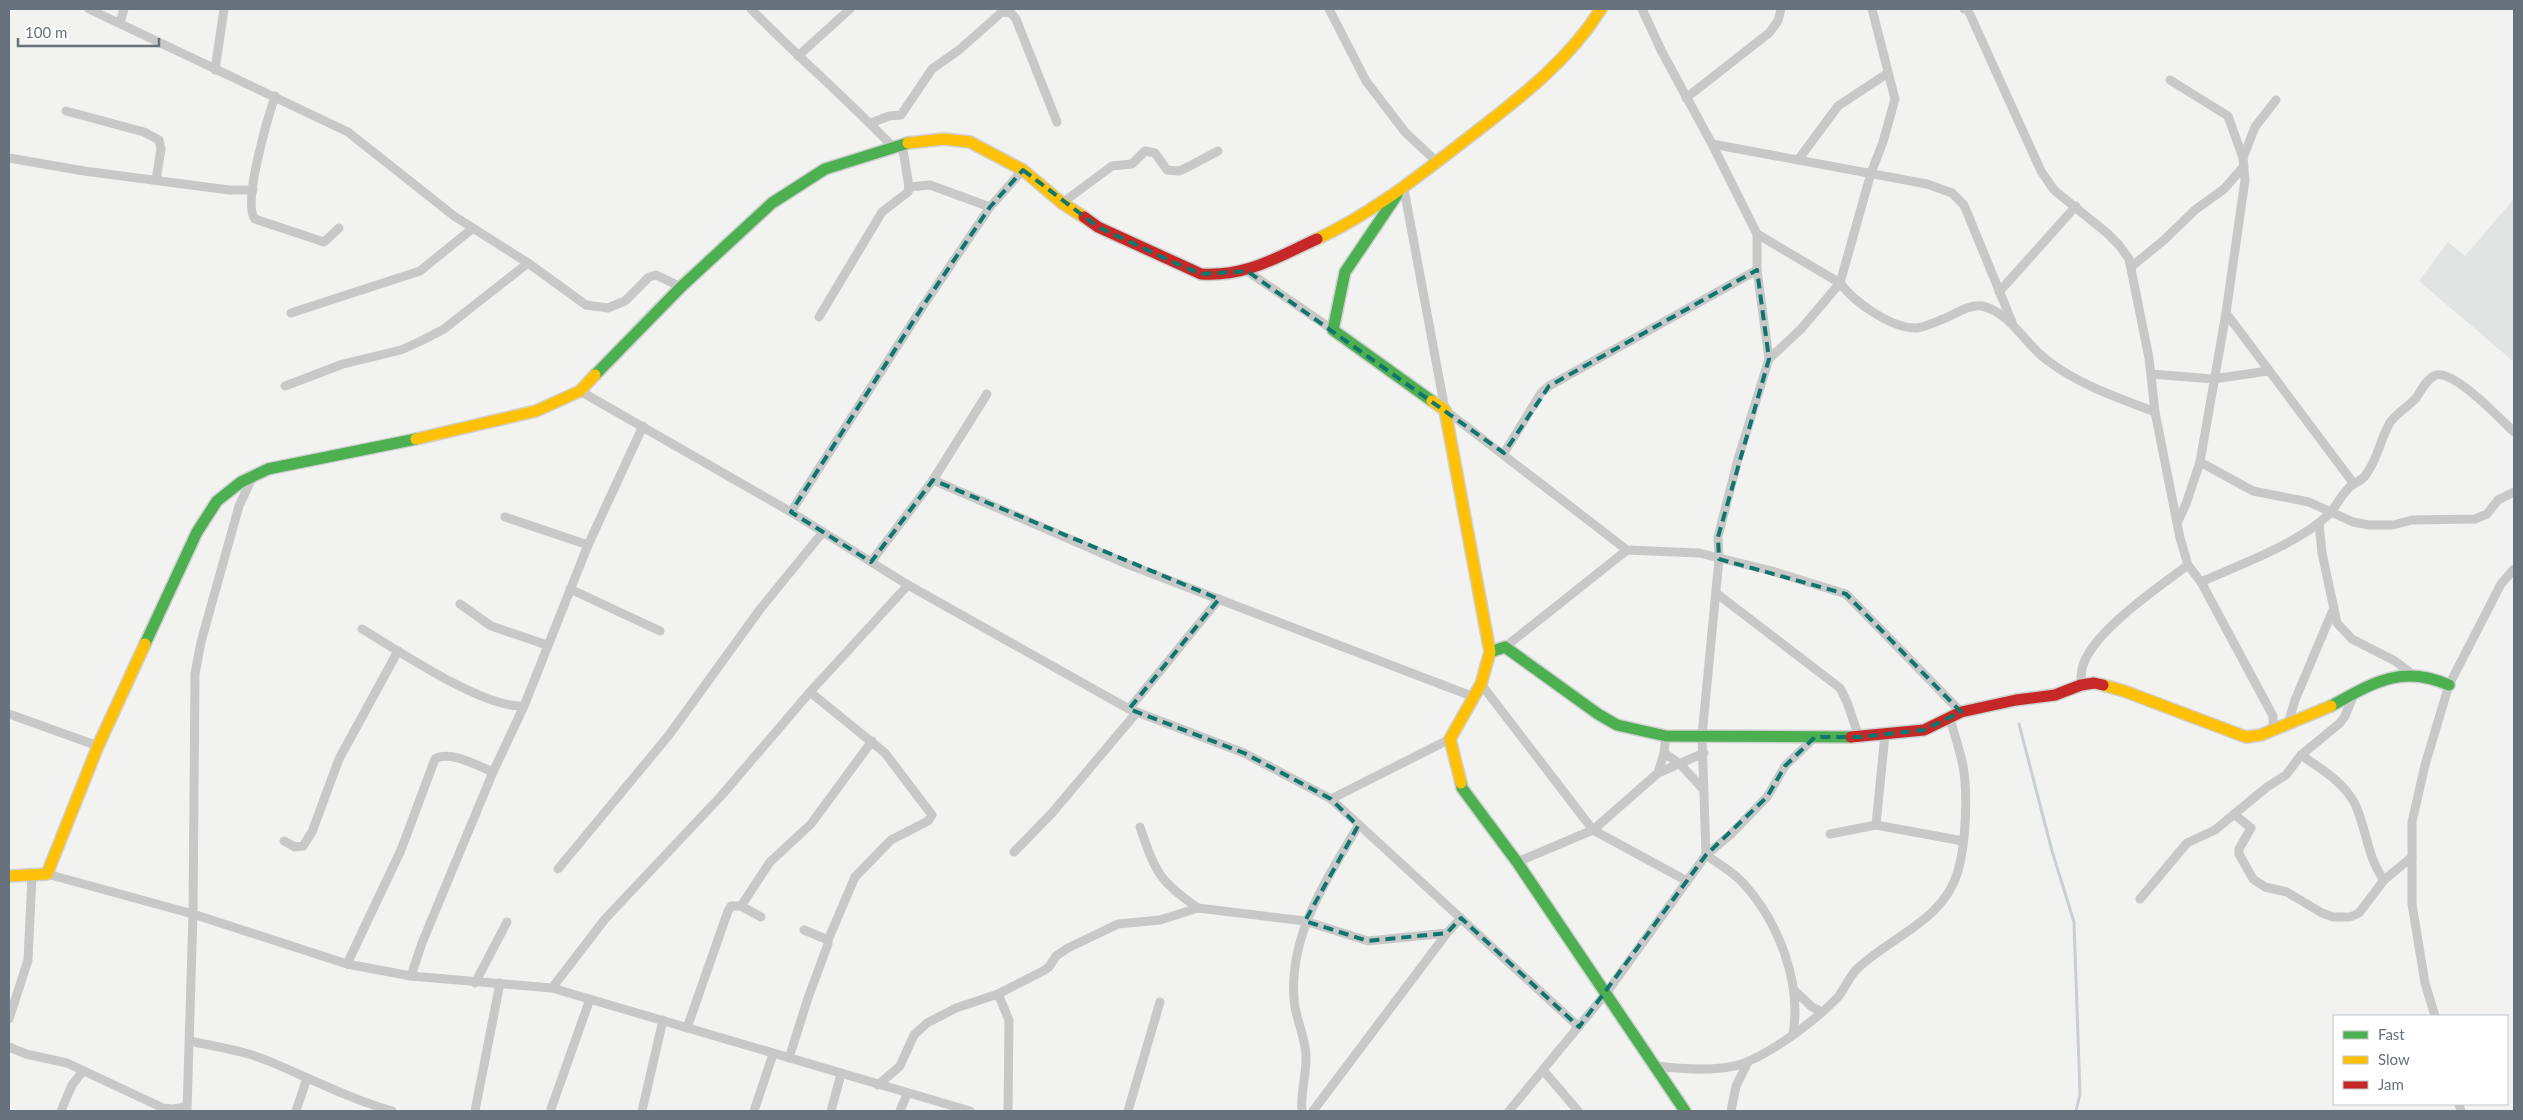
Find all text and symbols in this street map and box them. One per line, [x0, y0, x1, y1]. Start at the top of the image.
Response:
scale bar [18, 15, 159, 47]
text: 100 m [25, 23, 67, 41]
legend [2333, 1015, 2508, 1105]
text: Fast [2378, 1025, 2405, 1043]
text: Slow [2378, 1050, 2410, 1068]
text: Jam [2378, 1075, 2404, 1093]

